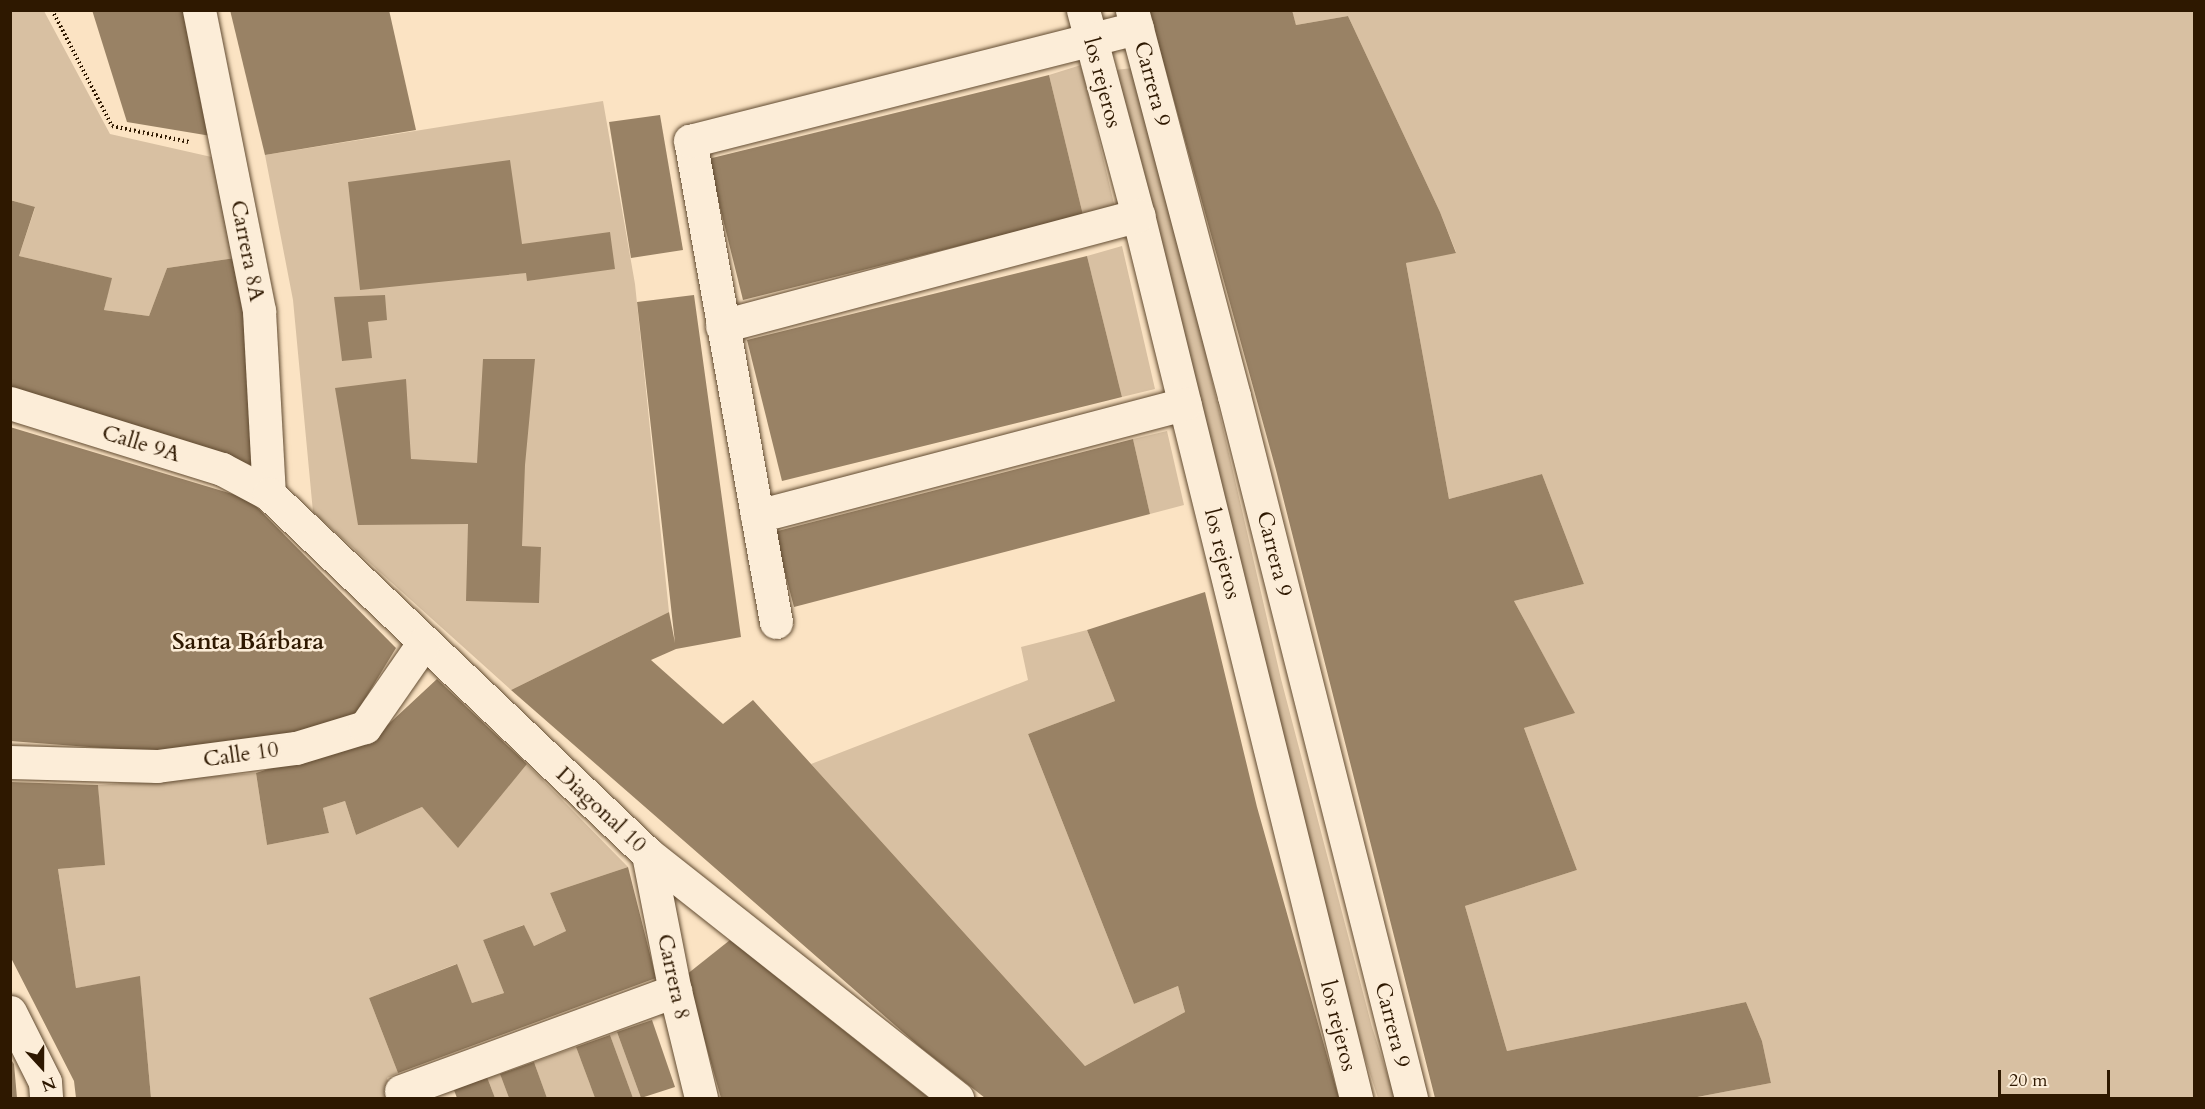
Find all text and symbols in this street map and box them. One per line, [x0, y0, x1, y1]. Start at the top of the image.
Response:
street label: los rejeros [1077, 35, 1127, 131]
street label: Carrera 9 [1128, 39, 1176, 129]
street label: Carrera 8A [224, 198, 270, 304]
street label: Calle 9A [99, 420, 183, 468]
street label: los rejeros [1198, 506, 1246, 602]
street label: Carrera 9 [1251, 509, 1297, 599]
district label: Santa Bárbara [172, 628, 324, 656]
street label: Calle 10 [202, 737, 280, 773]
street label: Diagonal 10 [550, 762, 652, 858]
street label: Carrera 8 [651, 932, 695, 1022]
street label: los rejeros [1314, 978, 1362, 1074]
street label: Carrera 9 [1369, 980, 1415, 1070]
north arrow [12, 1037, 72, 1097]
scale bar [2001, 1058, 2114, 1096]
text: 20 m [2009, 1068, 2048, 1093]
text: N [38, 1071, 59, 1097]

